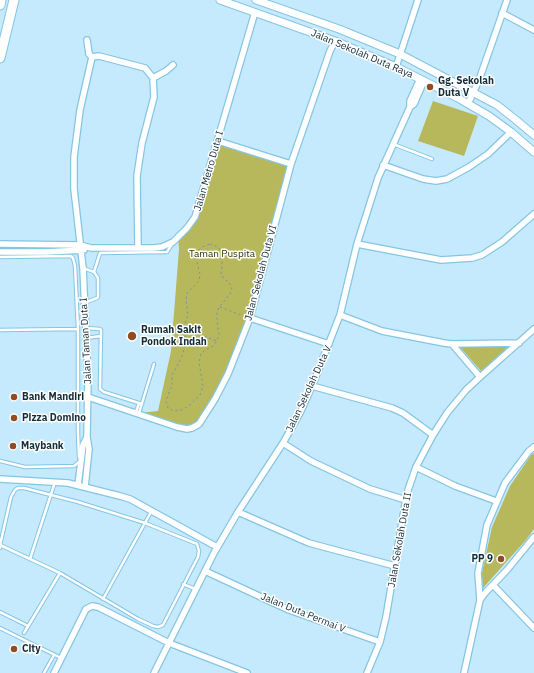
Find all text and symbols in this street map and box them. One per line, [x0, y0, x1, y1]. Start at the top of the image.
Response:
street label: Jalan Sekolah Duta Raya [309, 27, 415, 81]
place label: Gg. Sekolah Duta V [438, 75, 494, 98]
marker: Gg. Sekolah Duta V [425, 82, 435, 92]
street label: Jalan Metro Duta I [192, 130, 226, 212]
street label: Jalan Sekolah Duta VI [242, 224, 280, 322]
park label: Taman Puspita [189, 248, 255, 260]
street label: Jalan Taman Duta I [78, 297, 94, 385]
place label: Rumah Sakit Pondok Indah [141, 324, 207, 348]
marker: Rumah Sakit Pondok Indah [126, 330, 138, 342]
street label: Jalan Sekolah Duta V [284, 344, 334, 434]
place label: Bank Mandiri [22, 391, 84, 403]
marker: Bank Mandiri [9, 392, 19, 402]
place label: Pizza Domino [22, 412, 86, 424]
marker: Pizza Domino [9, 413, 19, 423]
place label: Maybank [21, 440, 64, 452]
marker: Maybank [8, 441, 18, 451]
street label: Jalan Sekolah Duta II [386, 492, 414, 588]
place label: PP 9 [472, 553, 493, 565]
marker: PP 9 [496, 554, 506, 564]
street label: Jalan Duta Permai V [259, 591, 347, 635]
place label: City [22, 643, 41, 655]
marker: City [9, 644, 19, 654]

